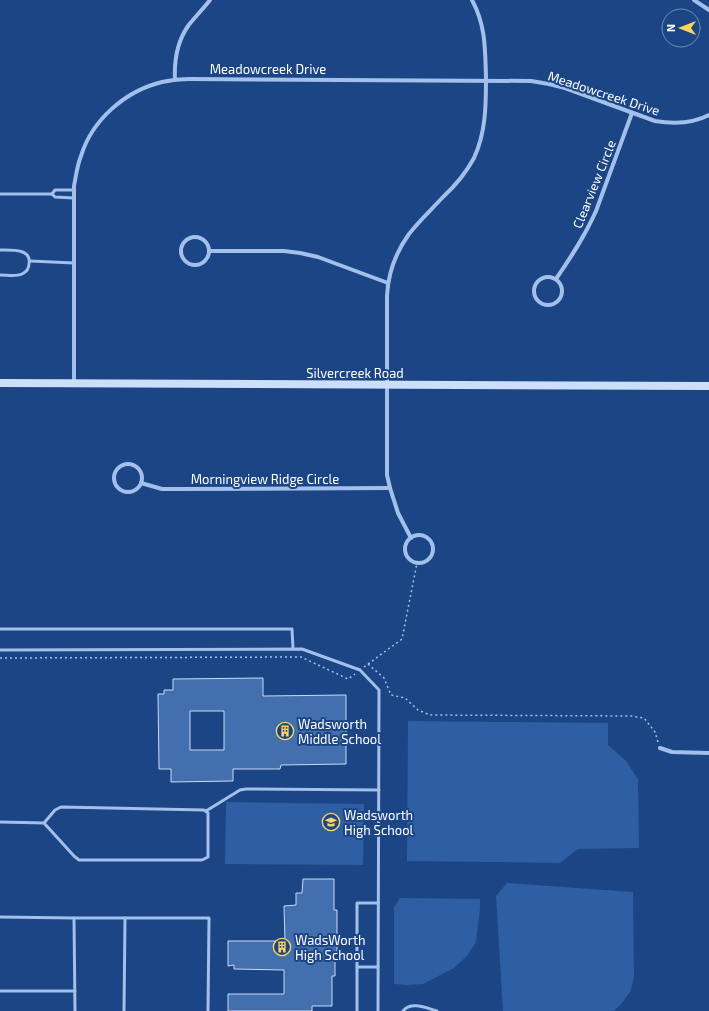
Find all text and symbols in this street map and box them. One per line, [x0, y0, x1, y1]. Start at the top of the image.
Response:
north arrow [661, 8, 701, 48]
text: N [664, 24, 677, 32]
street label: Meadowcreek Drive [210, 61, 326, 77]
street label: Meadowcreek Drive [546, 67, 662, 119]
street label: Clearview Circle [569, 137, 619, 231]
street label: Silvercreek Road [306, 365, 404, 381]
street label: Morningview Ridge Circle [191, 471, 339, 487]
place label: Wadsworth Middle School [298, 716, 381, 747]
building icon: Wadsworth Middle School [275, 721, 295, 741]
place label: Wadsworth High School [344, 807, 414, 838]
school or university icon: Wadsworth High School [321, 812, 341, 832]
place label: WadsWorth High School [295, 932, 365, 963]
building icon: WadsWorth High School [272, 937, 292, 957]

